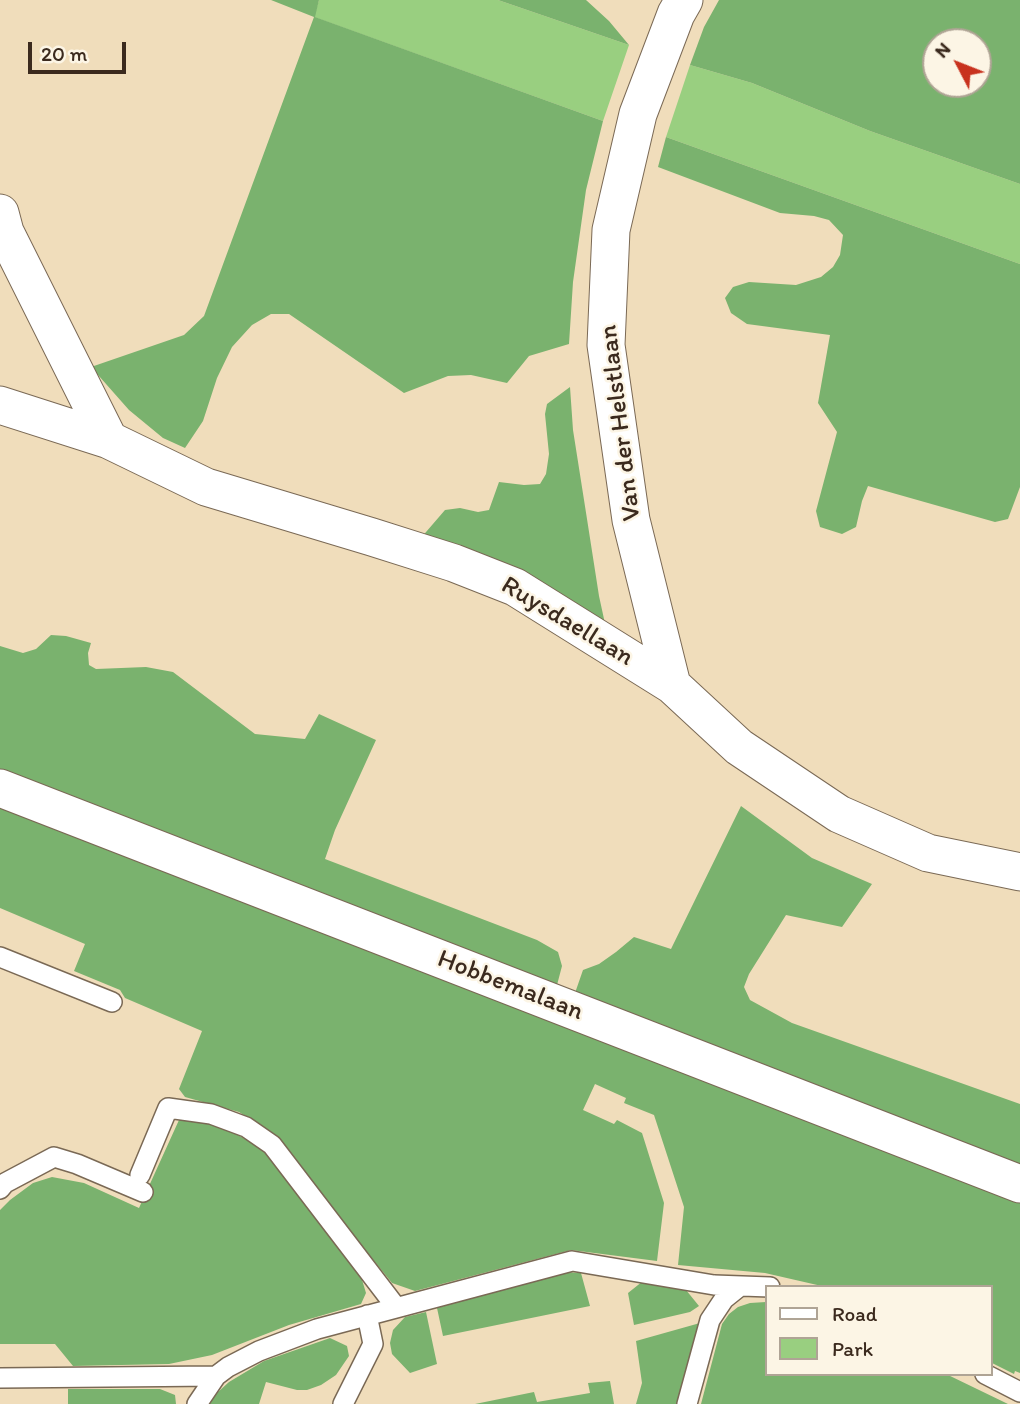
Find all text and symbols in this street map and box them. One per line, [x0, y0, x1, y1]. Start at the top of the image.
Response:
scale bar [32, 28, 130, 72]
north arrow [922, 28, 992, 98]
text: N [930, 37, 955, 62]
text: 20 m [41, 41, 87, 66]
street label: Van der Helstlaan [593, 323, 649, 523]
street label: Ruysdaellaan [495, 570, 639, 674]
street label: Hobbemalaan [433, 944, 587, 1028]
legend [764, 1285, 992, 1376]
text: Road [832, 1301, 877, 1326]
text: Park [832, 1336, 873, 1361]

